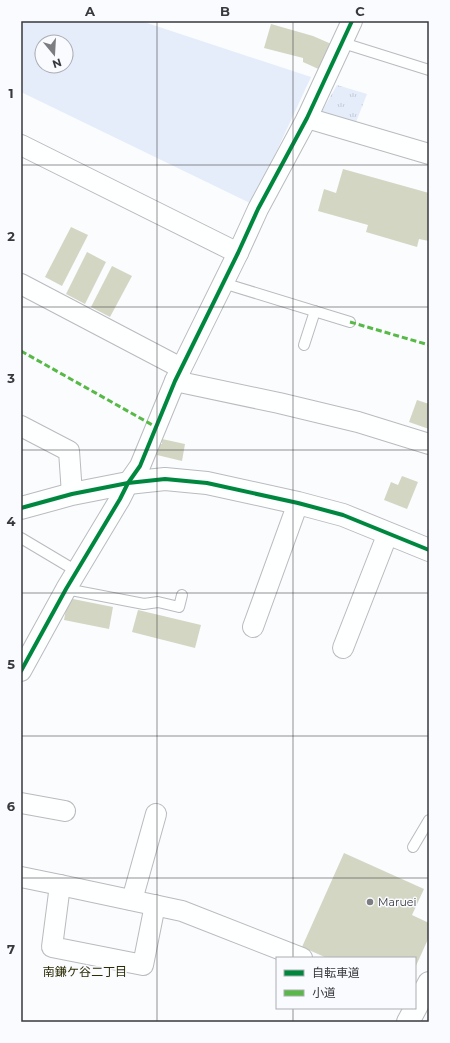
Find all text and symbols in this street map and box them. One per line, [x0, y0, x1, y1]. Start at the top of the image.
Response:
text: A [84, 3, 96, 19]
text: B [220, 3, 230, 19]
text: C [355, 3, 365, 19]
north arrow [34, 34, 74, 74]
text: N [51, 55, 63, 72]
text: 1 [8, 85, 14, 101]
text: 2 [7, 228, 15, 244]
text: 3 [6, 370, 15, 386]
text: 4 [7, 513, 16, 529]
text: 5 [7, 656, 15, 672]
text: 6 [7, 798, 16, 814]
place label: Maruei [378, 895, 416, 909]
marker: Maruei [365, 897, 375, 907]
text: 7 [7, 941, 15, 957]
legend [276, 957, 416, 1009]
district label: 南鎌ケ谷二丁目 [43, 964, 127, 979]
text: 自転車道 [312, 965, 360, 980]
text: 小道 [312, 985, 336, 1000]

